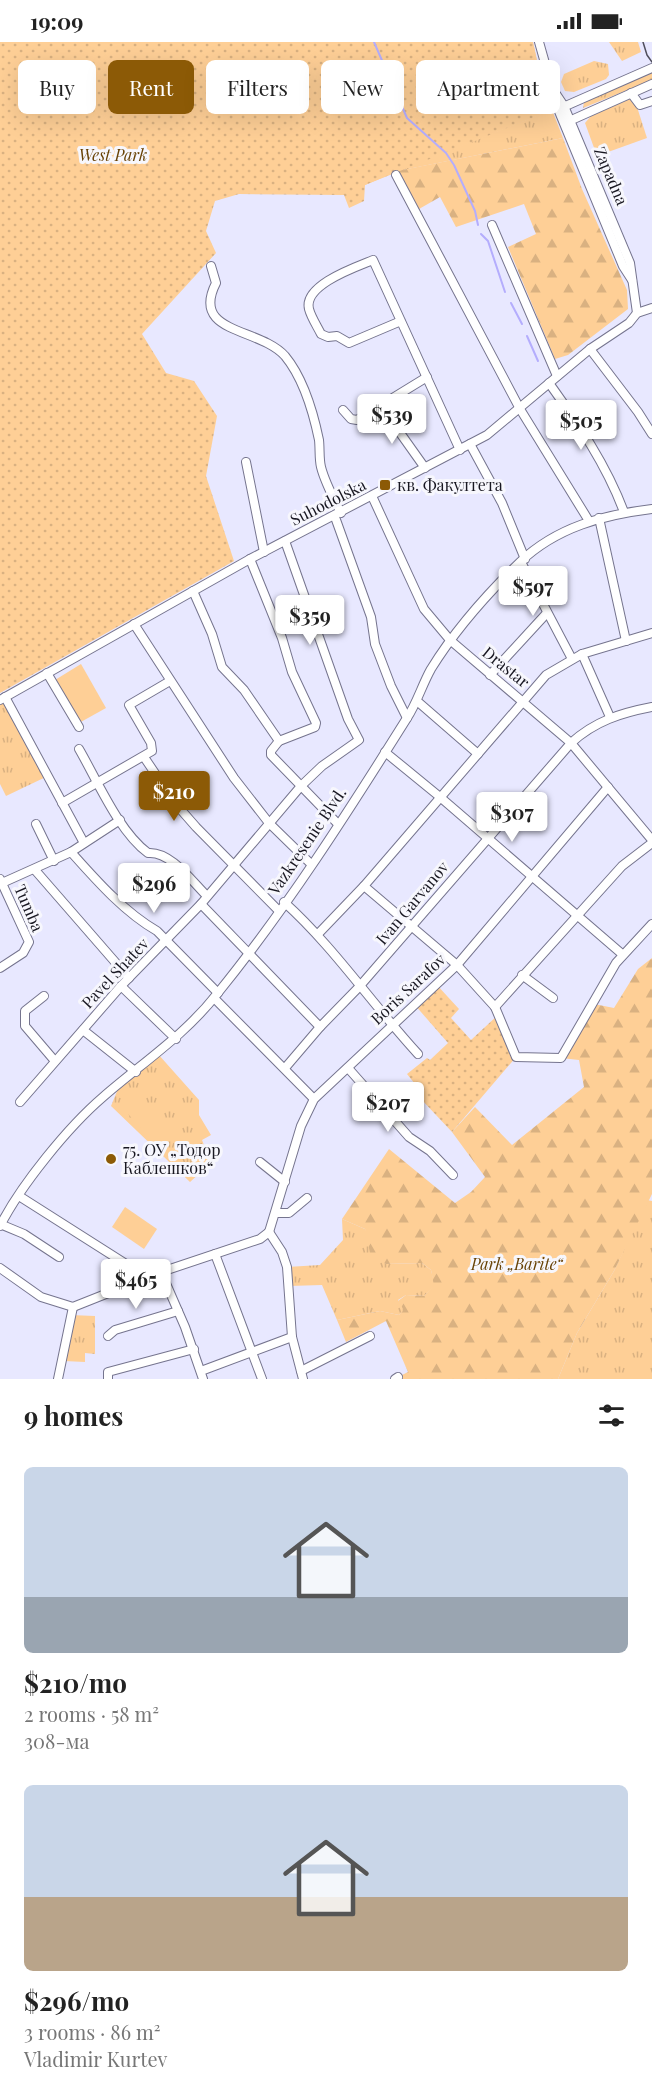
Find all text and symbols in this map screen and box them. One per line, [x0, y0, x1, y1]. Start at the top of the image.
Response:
text: 19:09 [30, 6, 83, 36]
chip: Buy [18, 60, 96, 114]
chip: Rent [108, 60, 194, 114]
chip: Filters [206, 60, 309, 114]
chip: New [321, 60, 404, 114]
chip: Apartment [416, 60, 560, 114]
street label: Zapadna [590, 143, 633, 208]
park label: West Park [79, 144, 147, 165]
pin: $539 [356, 394, 428, 445]
text: $539 [371, 400, 413, 427]
pin: $505 [545, 400, 617, 451]
text: $505 [560, 406, 602, 433]
street label: Suhodolska [286, 473, 369, 530]
place label: кв. Факултета [397, 474, 503, 495]
marker: кв. Факултета [378, 478, 392, 492]
pin: $597 [497, 566, 569, 617]
text: $597 [513, 572, 553, 599]
pin: $359 [274, 595, 346, 646]
text: $359 [289, 601, 331, 628]
street label: Drastar [479, 641, 534, 692]
pin: $210 [138, 771, 210, 822]
text: $210 [153, 777, 195, 804]
street label: Vazkresenie Blvd. [262, 783, 350, 899]
pin: $307 [476, 792, 548, 843]
text: $307 [490, 798, 534, 825]
street label: Ivan Garvanov [371, 857, 453, 949]
pin: $296 [118, 863, 190, 914]
text: $296 [132, 869, 176, 896]
street label: Tumba [10, 881, 49, 935]
street label: Pavel Shatev [77, 933, 153, 1012]
street label: Boris Sarafov [366, 948, 450, 1029]
pin: $207 [352, 1082, 424, 1133]
text: $207 [366, 1088, 410, 1115]
place label: 75. ОУ „Тодор Каблешков“ [123, 1139, 221, 1178]
marker: 75. ОУ „Тодор Каблешков“ [104, 1152, 118, 1166]
park label: Park „Barite“ [470, 1253, 565, 1274]
pin: $465 [100, 1259, 172, 1310]
text: $465 [115, 1265, 157, 1292]
text: 9 homes [24, 1398, 123, 1433]
icon: filters [595, 1399, 628, 1432]
icon: home [272, 1506, 380, 1614]
text: $210/mo [24, 1665, 127, 1700]
text: 2 rooms · 58 m² [24, 1700, 159, 1727]
text: 308-ма [24, 1727, 90, 1754]
icon: home [272, 1824, 380, 1932]
text: $296/mo [24, 1983, 129, 2018]
text: 3 rooms · 86 m² [24, 2018, 161, 2045]
text: Vladimir Kurtev [24, 2045, 167, 2072]

